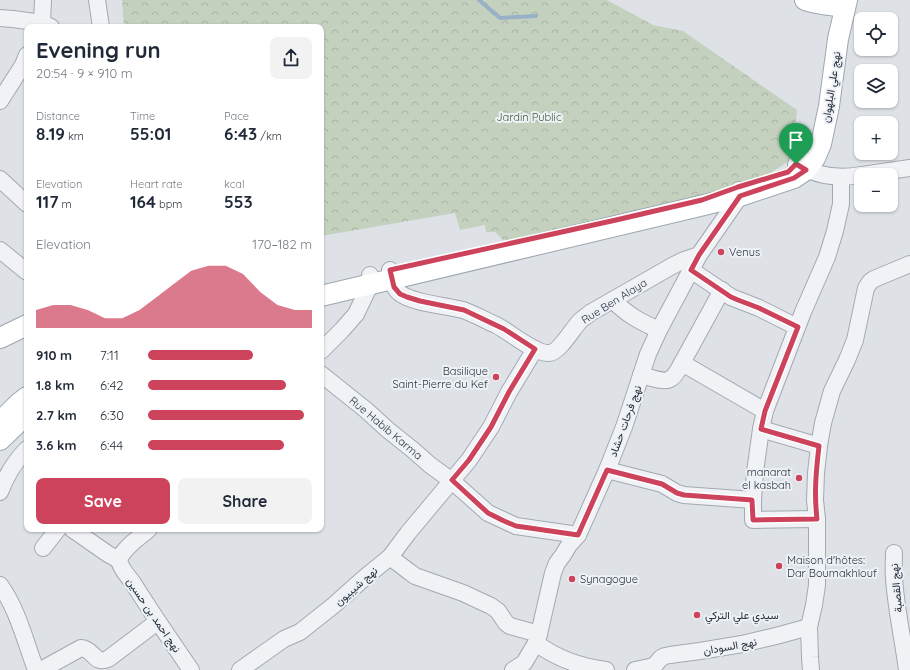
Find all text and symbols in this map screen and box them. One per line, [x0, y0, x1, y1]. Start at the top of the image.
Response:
map controls [854, 12, 898, 212]
button: locate [854, 12, 898, 56]
text: Evening run [36, 36, 161, 64]
button: share [270, 37, 312, 79]
street label: نهج علي البلهوان [818, 50, 847, 124]
button: layers [854, 64, 898, 108]
text: 20:54 · 9 × 910 m [36, 65, 133, 81]
text: Distance [36, 109, 80, 123]
text: Time [130, 109, 155, 123]
text: Pace [224, 109, 249, 123]
park label: Jardin Public [496, 110, 562, 124]
button: + [854, 116, 898, 160]
text: 8.19 [36, 123, 65, 144]
text: 55:01 [130, 123, 171, 144]
text: 6:43 [224, 123, 257, 144]
pin [779, 123, 813, 164]
text: km [65, 129, 84, 143]
text: /km [257, 129, 282, 143]
icon: arrive [785, 129, 807, 151]
button: − [854, 168, 898, 212]
text: Elevation [36, 177, 82, 191]
text: Heart rate [130, 177, 182, 191]
text: kcal [224, 177, 245, 191]
text: 117 [36, 191, 59, 212]
text: 164 [130, 191, 156, 212]
text: 553 [224, 191, 253, 212]
text: m [59, 197, 72, 211]
text: bpm [156, 197, 182, 211]
text: Elevation [36, 236, 91, 252]
text: 170–182 m [252, 236, 312, 252]
place label: Venus [729, 245, 760, 259]
marker: Venus [716, 247, 726, 257]
street label: Rue Ben Alaya [579, 275, 649, 327]
text: 910 m [36, 347, 72, 363]
text: 7:11 [100, 347, 119, 363]
place label: Basilique Saint-Pierre du Kef [392, 364, 488, 391]
marker: Basilique Saint-Pierre du Kef [491, 372, 501, 382]
text: 1.8 km [36, 377, 74, 393]
text: 6:42 [100, 377, 123, 393]
street label: نهج فرحات حشاد [606, 383, 645, 459]
street label: Rue Habib Karma [347, 393, 425, 463]
text: 2.7 km [36, 407, 77, 423]
text: 6:30 [100, 407, 124, 423]
text: 3.6 km [36, 437, 76, 453]
text: 6:44 [100, 437, 123, 453]
place label: manarat el kasbah [742, 465, 791, 492]
marker: manarat el kasbah [794, 473, 804, 483]
button: Save [36, 478, 170, 524]
button: Share [178, 478, 312, 524]
place label: Maison d'hôtes: Dar Boumakhlouf [787, 553, 877, 580]
marker: Maison d'hôtes: Dar Boumakhlouf [774, 561, 784, 571]
street label: نهج شيبيون [332, 563, 381, 609]
street label: نهج القصبة [887, 563, 906, 613]
place label: Synagogue [580, 572, 638, 586]
marker: Synagogue [567, 574, 577, 584]
street label: نهج احمد بن حسين [123, 575, 184, 656]
place label: سيدي علي التركي [705, 608, 779, 625]
marker: سيدي علي التركي [692, 610, 702, 620]
street label: نهج السودان [702, 634, 758, 659]

